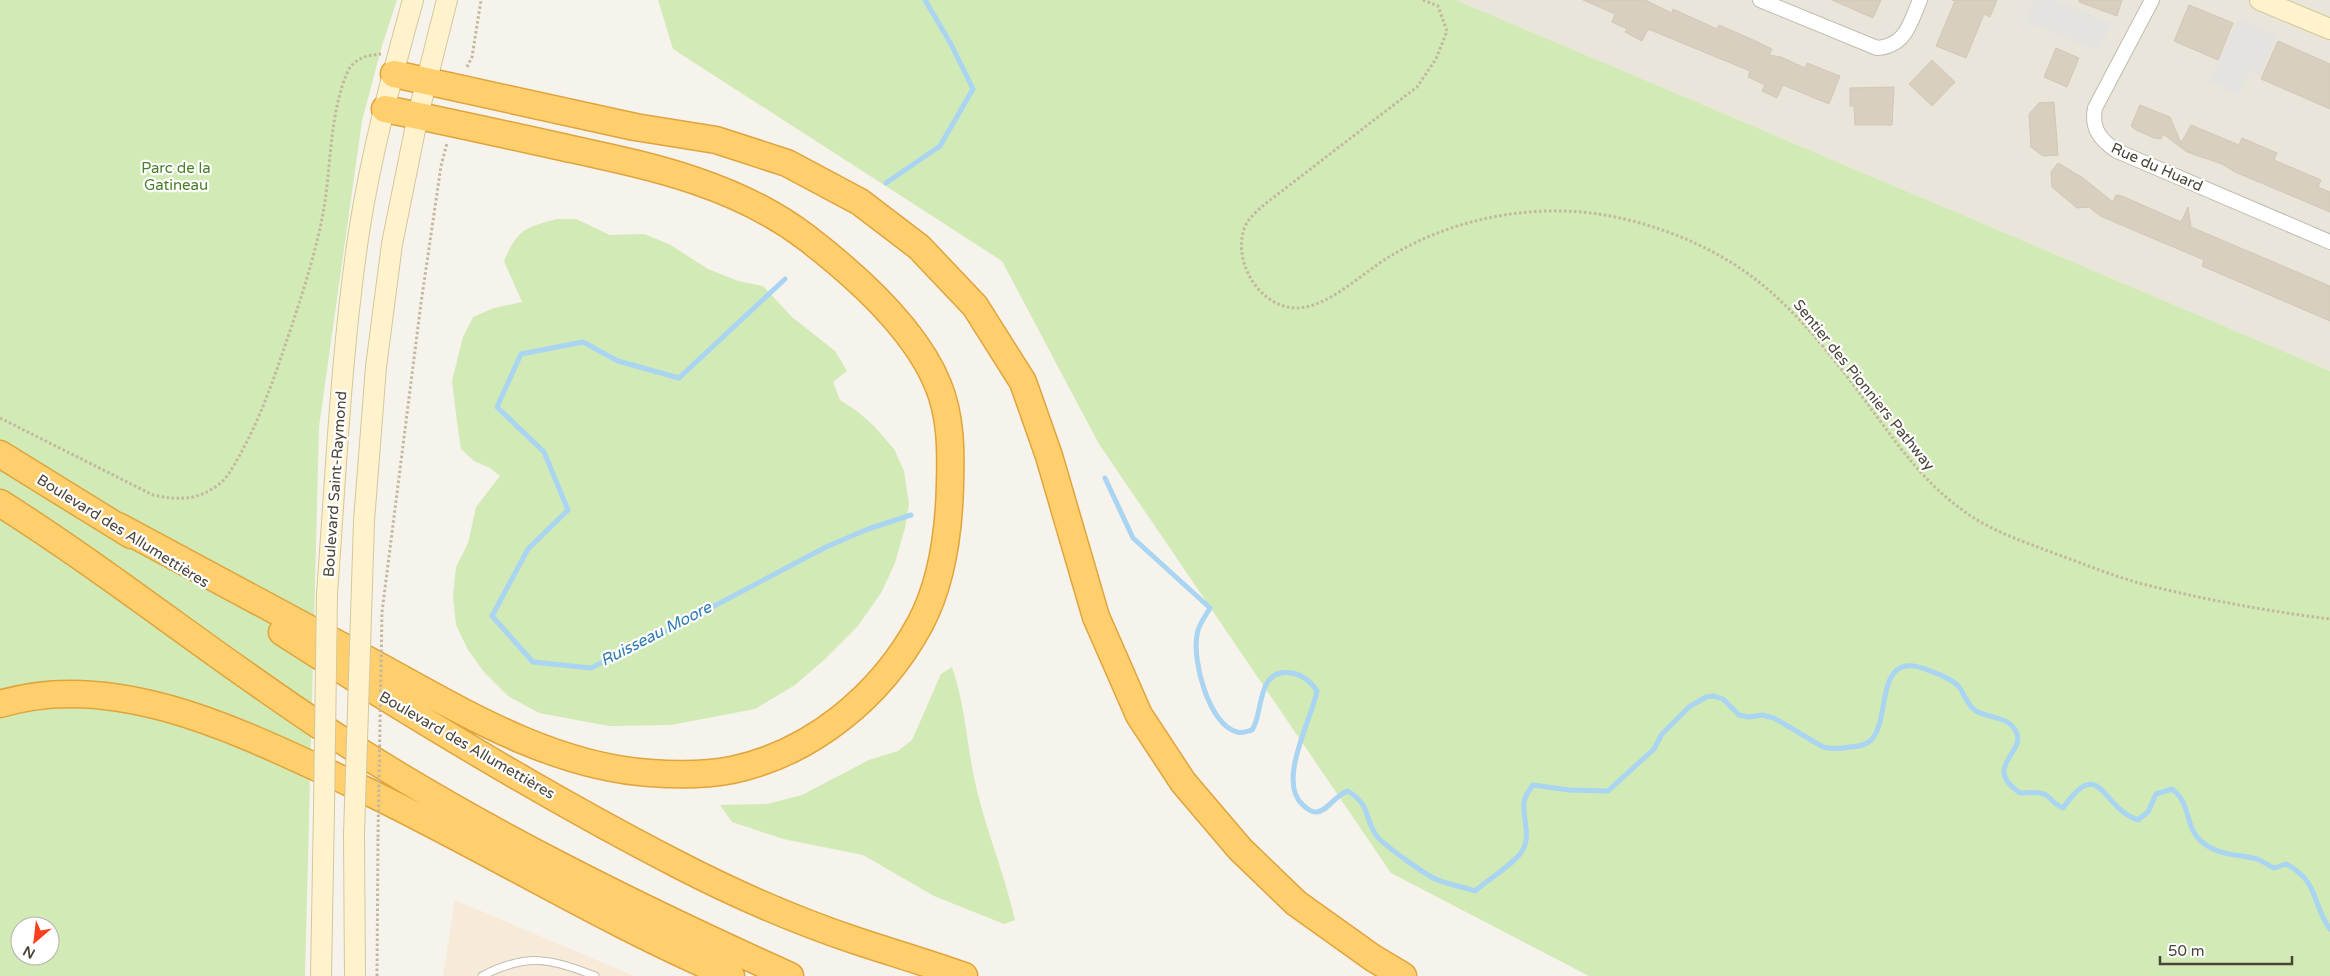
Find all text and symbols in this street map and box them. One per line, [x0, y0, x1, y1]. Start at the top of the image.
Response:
street label: Rue du Huard [2108, 139, 2206, 195]
park label: Parc de la Gatineau [141, 159, 211, 194]
street label: Sentier des Pionniers Pathway [1790, 296, 1938, 474]
street label: Boulevard Saint-Raymond [320, 390, 350, 578]
street label: Boulevard des Allumettières [33, 470, 213, 592]
water label: Ruisseau Moore [597, 597, 716, 671]
street label: Boulevard des Allumettières [376, 687, 558, 803]
north arrow [10, 916, 60, 966]
scale bar [2160, 934, 2292, 966]
text: N [20, 942, 38, 962]
text: 50 m [2168, 942, 2205, 960]

